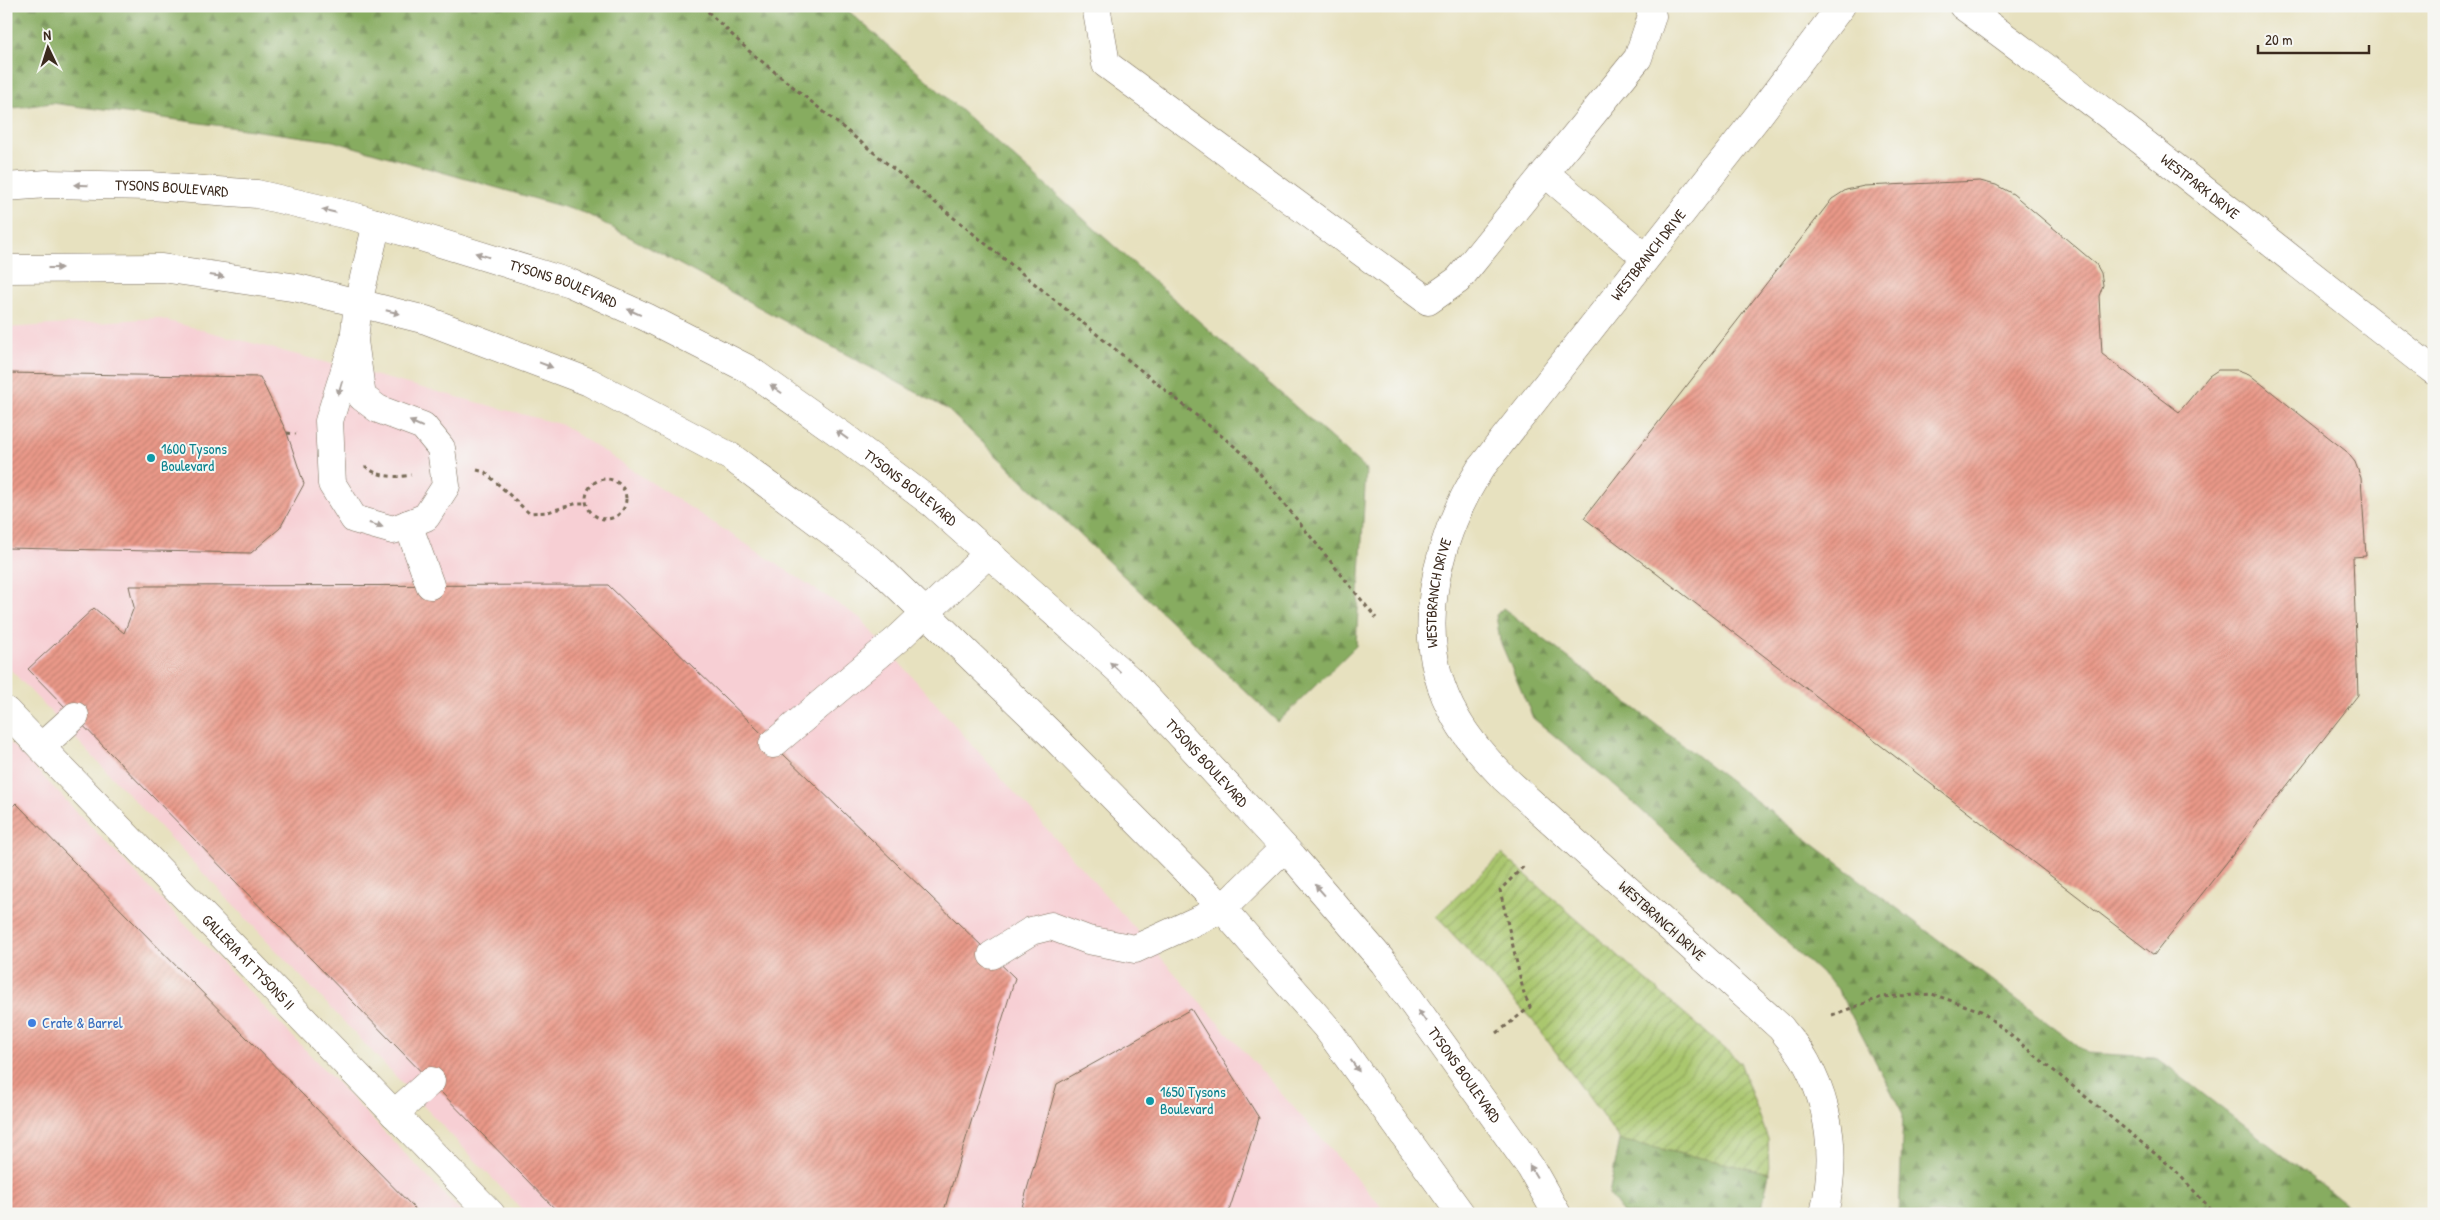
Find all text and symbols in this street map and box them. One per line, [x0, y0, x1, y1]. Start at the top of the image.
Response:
north arrow [22, 22, 72, 72]
scale bar [2258, 22, 2369, 54]
text: N [43, 25, 52, 44]
text: 20 m [2265, 29, 2292, 50]
street label: WESTPARK DRIVE [2156, 149, 2244, 224]
street label: TYSONS BOULEVARD [115, 174, 230, 202]
one-way arrow [73, 180, 89, 188]
street label: WESTBRANCH DRIVE [1606, 204, 1691, 305]
one-way arrow [322, 207, 337, 215]
one-way arrow [474, 250, 489, 258]
street label: TYSONS BOULEVARD [507, 254, 622, 313]
one-way arrow [47, 264, 63, 272]
one-way arrow [209, 272, 225, 280]
one-way arrow [627, 307, 641, 315]
one-way arrow [385, 308, 400, 316]
one-way arrow [539, 362, 553, 370]
one-way arrow [335, 380, 343, 395]
one-way arrow [770, 384, 783, 394]
one-way arrow [409, 420, 424, 429]
one-way arrow [835, 430, 849, 440]
place label: 1600 Tysons Boulevard [161, 438, 227, 476]
street label: TYSONS BOULEVARD [860, 444, 963, 531]
marker: 1600 Tysons Boulevard [145, 452, 157, 464]
one-way arrow [369, 521, 384, 529]
street label: WESTBRANCH DRIVE [1420, 535, 1456, 649]
one-way arrow [1109, 661, 1121, 673]
street label: TYSONS BOULEVARD [1161, 714, 1254, 812]
street label: WESTBRANCH DRIVE [1614, 876, 1711, 966]
one-way arrow [1315, 883, 1326, 896]
street label: GALLERIA AT TYSONS II [197, 909, 300, 1014]
one-way arrow [1417, 1009, 1427, 1023]
place label: Crate & Barrel [42, 1012, 123, 1033]
marker: Crate & Barrel [26, 1017, 38, 1029]
street label: TYSONS BOULEVARD [1423, 1022, 1507, 1128]
one-way arrow [1350, 1059, 1360, 1073]
place label: 1650 Tysons Boulevard [1160, 1081, 1226, 1119]
marker: 1650 Tysons Boulevard [1144, 1095, 1156, 1107]
one-way arrow [1528, 1165, 1537, 1178]

